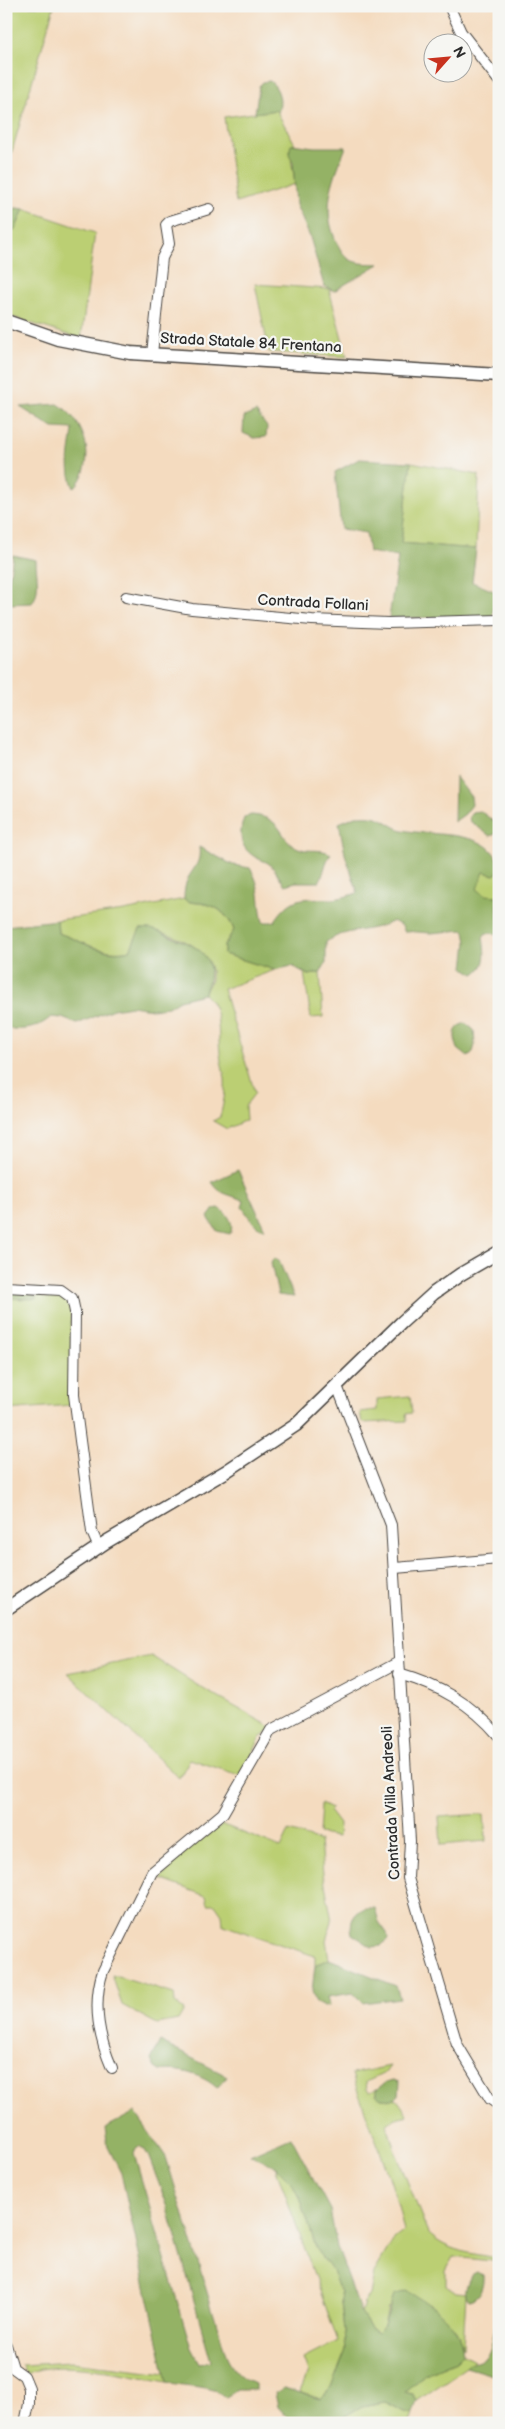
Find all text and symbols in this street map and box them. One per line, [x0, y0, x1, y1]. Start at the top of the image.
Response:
north arrow [422, 32, 472, 82]
text: N [449, 44, 469, 61]
street label: Strada Statale 84 Frentana [160, 329, 342, 357]
street label: Contrada Follani [257, 591, 369, 615]
street label: Contrada Villa Andreoli [377, 1726, 405, 1880]

